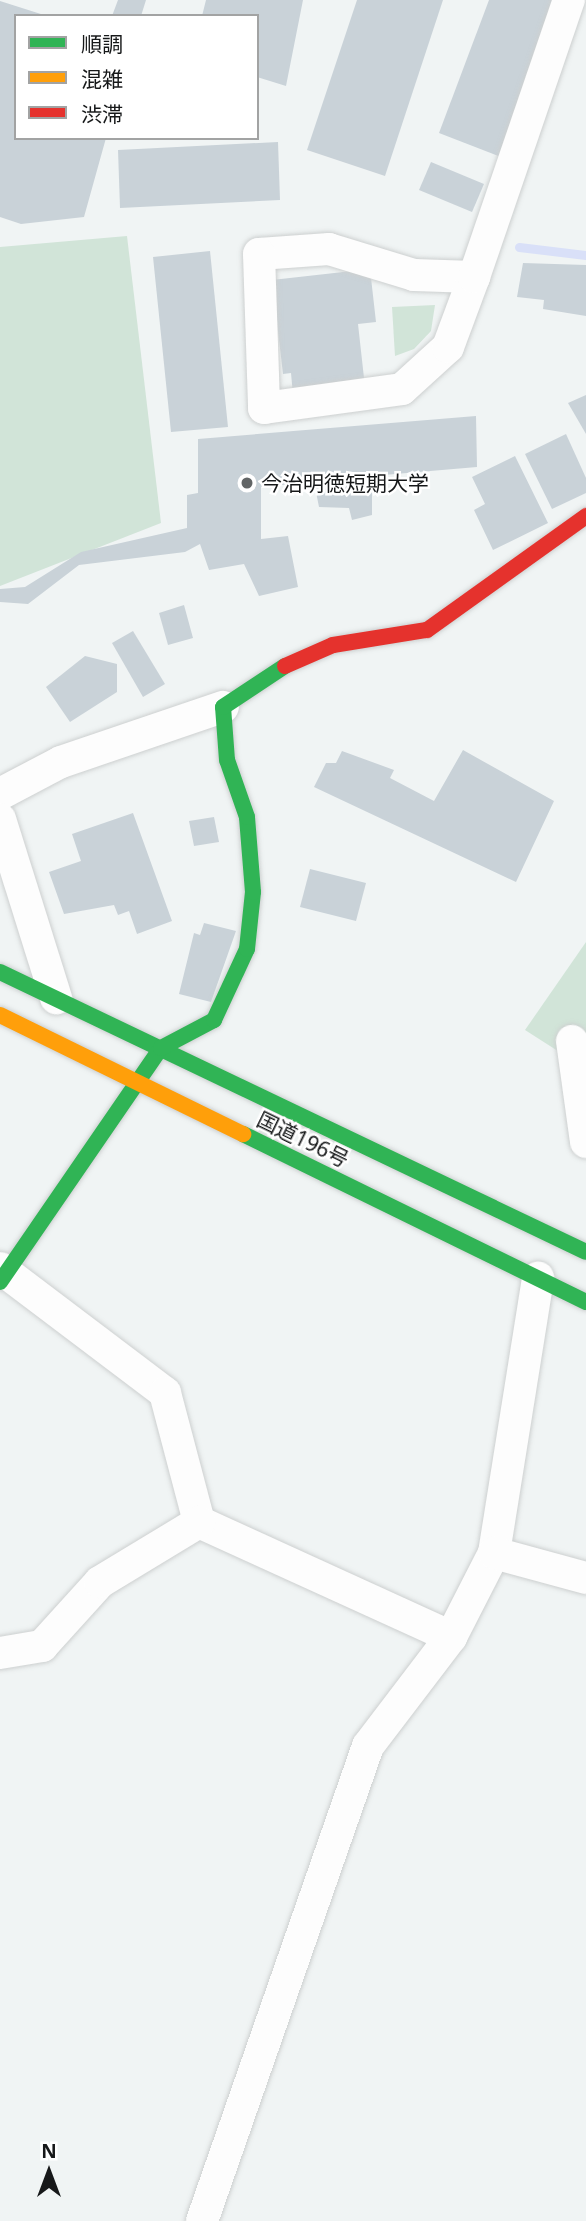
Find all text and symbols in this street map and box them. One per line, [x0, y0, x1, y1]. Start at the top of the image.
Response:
legend [14, 14, 259, 140]
text: 順調 [81, 30, 123, 58]
text: 混雑 [81, 65, 123, 93]
text: 渋滞 [81, 100, 123, 128]
place label: 今治明徳短期大学 [261, 470, 429, 496]
marker: 今治明徳短期大学 [239, 475, 255, 491]
street label: 国道196号 [253, 1106, 353, 1172]
north arrow [14, 2137, 84, 2207]
text: N [41, 2138, 57, 2164]

